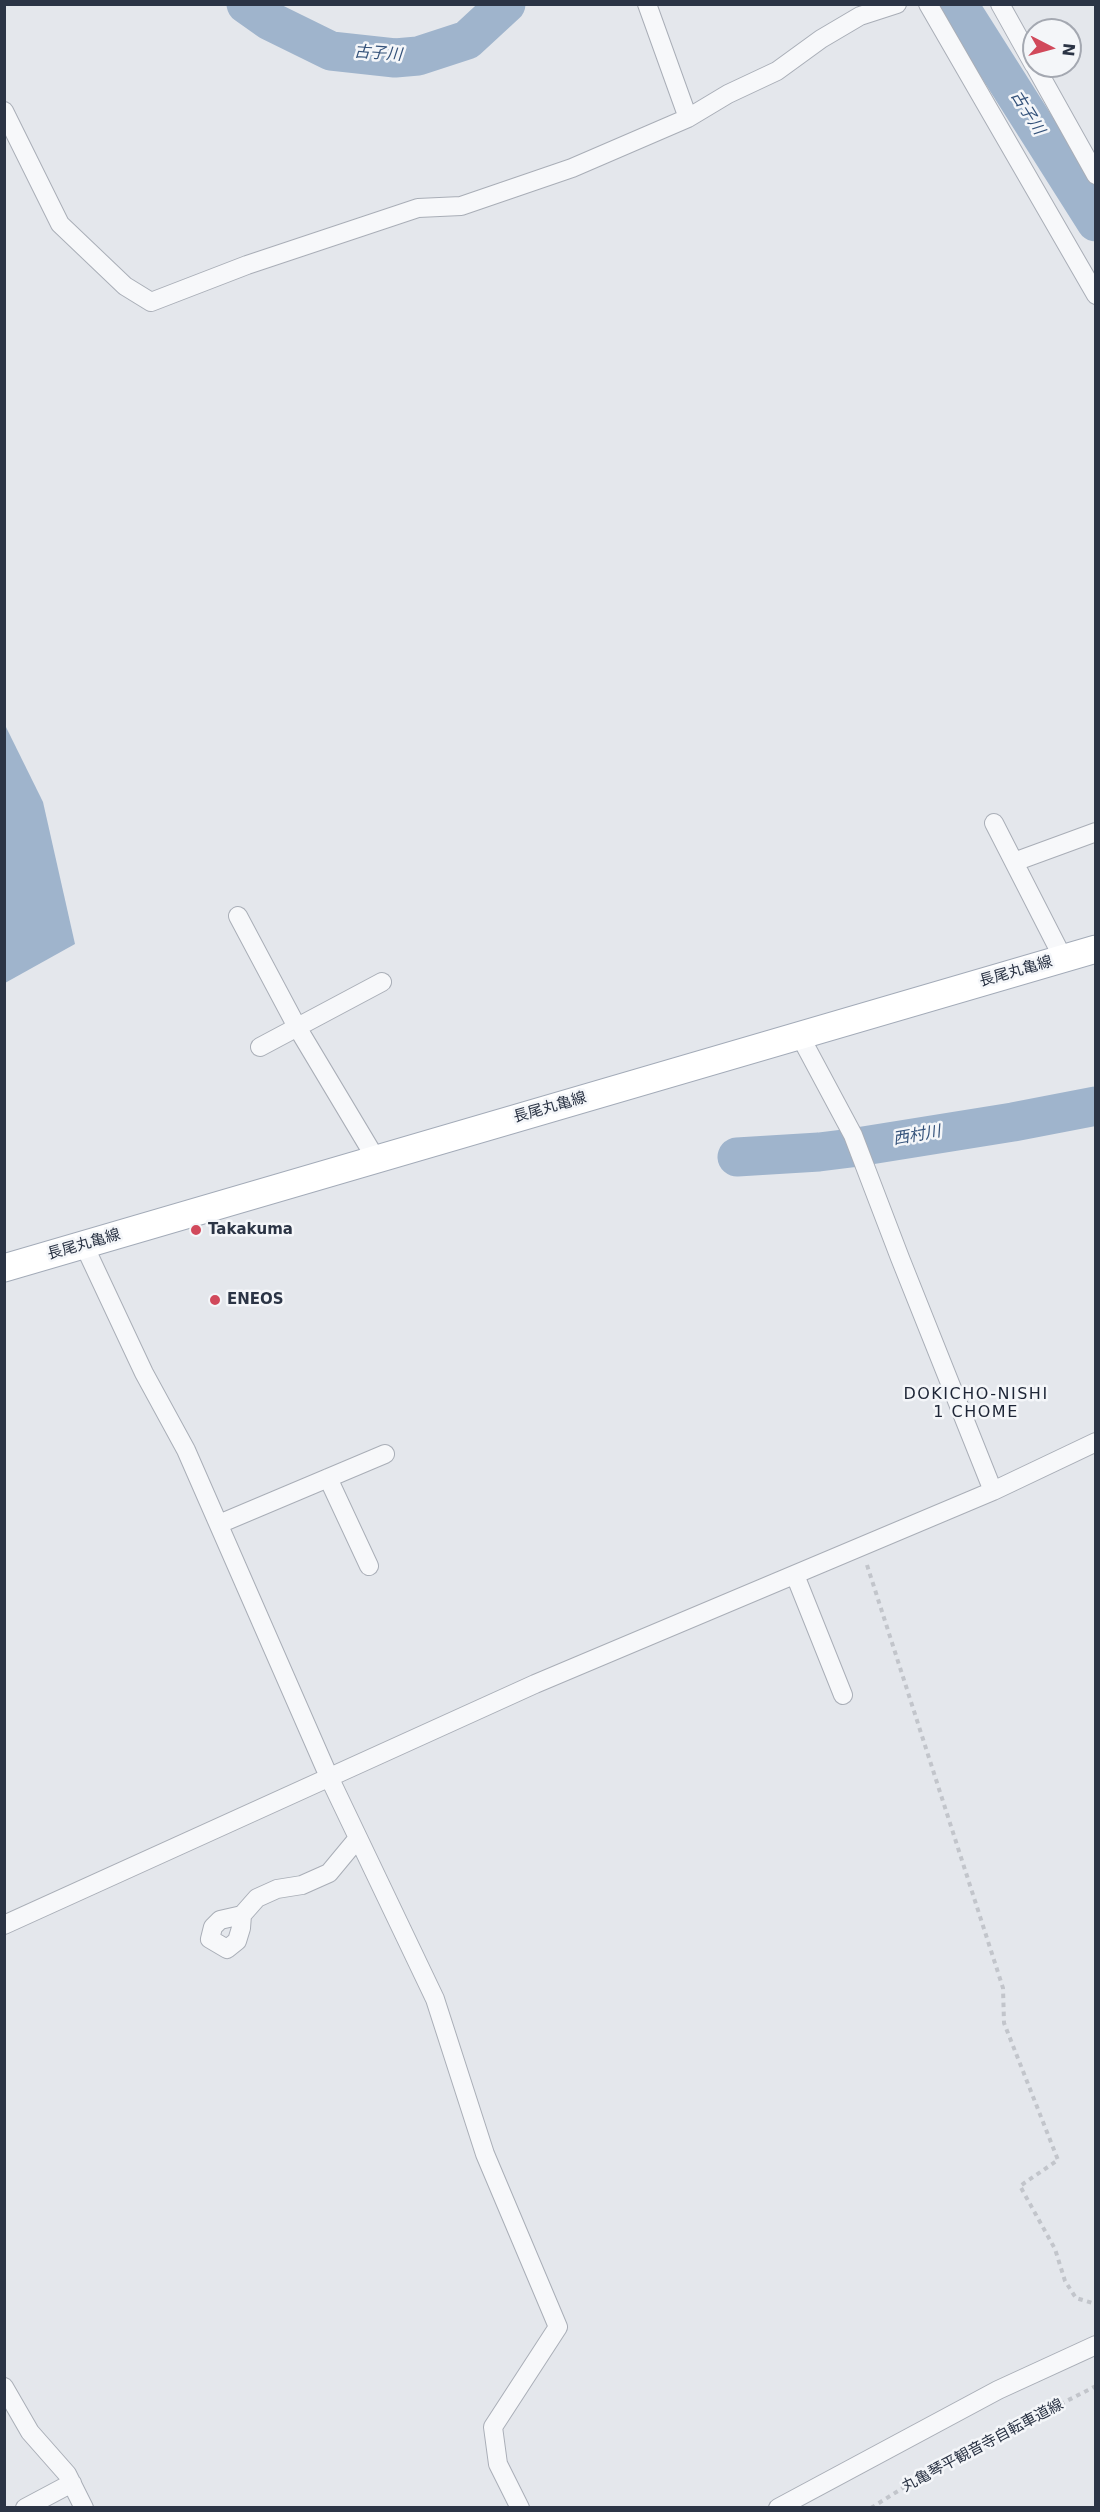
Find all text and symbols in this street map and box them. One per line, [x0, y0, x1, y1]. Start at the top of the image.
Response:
north arrow [1022, 18, 1082, 78]
text: N [1058, 42, 1079, 57]
water label: 古子川 [353, 43, 403, 65]
water label: 古子川 [1006, 88, 1048, 138]
street label: 長尾丸亀線 [977, 953, 1055, 991]
street label: 長尾丸亀線 [511, 1089, 589, 1127]
water label: 西村川 [892, 1122, 942, 1150]
place label: Takakuma [208, 1221, 293, 1239]
marker: Takakuma [189, 1223, 203, 1237]
street label: 長尾丸亀線 [45, 1226, 123, 1264]
place label: ENEOS [227, 1291, 284, 1309]
marker: ENEOS [208, 1293, 222, 1307]
district label: DOKICHO-NISHI 1 CHOME [903, 1385, 1049, 1423]
street label: 丸亀琴平観音寺自転車道線 [899, 2396, 1067, 2496]

